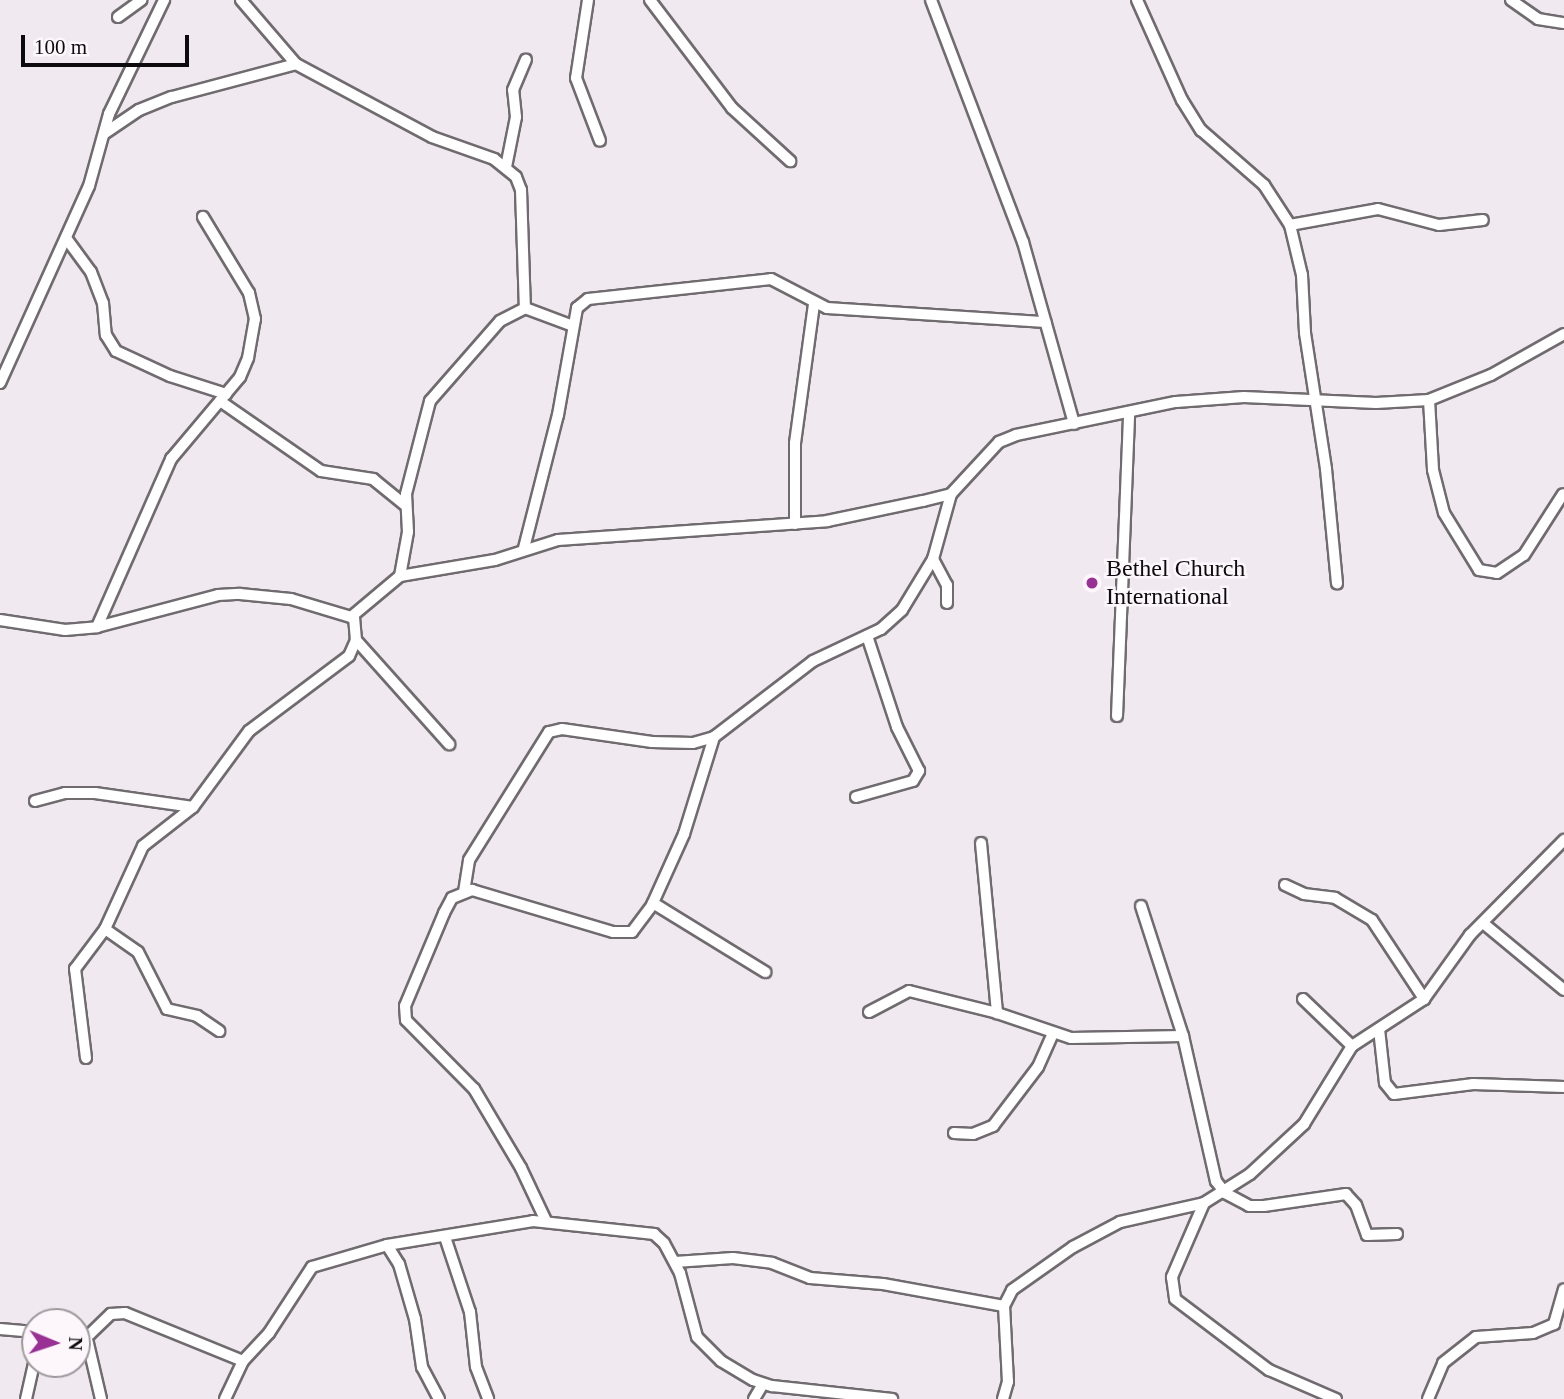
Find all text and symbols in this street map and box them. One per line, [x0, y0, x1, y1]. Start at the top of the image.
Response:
scale bar [24, 21, 192, 65]
text: 100 m [34, 35, 87, 59]
place label: Bethel Church International [1106, 555, 1245, 611]
marker: Bethel Church International [1084, 575, 1100, 591]
north arrow [21, 1308, 91, 1378]
text: N [65, 1336, 86, 1351]

